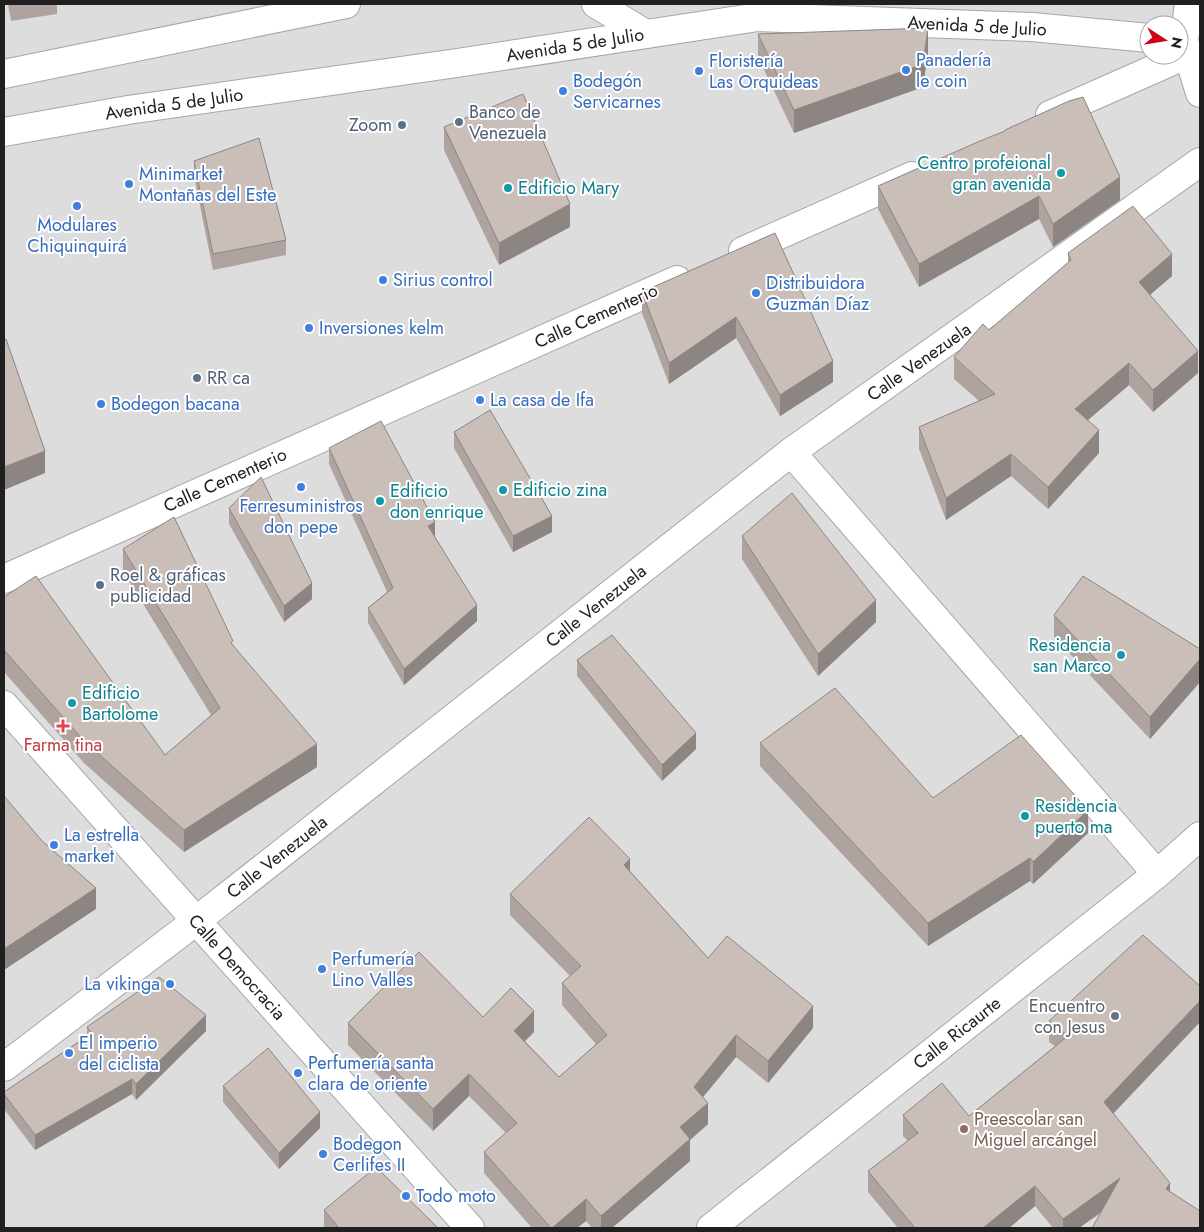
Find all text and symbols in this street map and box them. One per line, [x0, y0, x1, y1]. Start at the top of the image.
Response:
street label: Avenida 5 de Julio [907, 9, 1047, 43]
north arrow [1139, 15, 1189, 65]
street label: Avenida 5 de Julio [504, 21, 646, 69]
text: N [1166, 35, 1188, 50]
place label: Panadería le coin [916, 47, 991, 94]
place label: Floristería Las Orquideas [709, 48, 818, 95]
marker: Panadería le coin [900, 64, 912, 76]
marker: Floristería Las Orquideas [693, 65, 705, 77]
place label: Bodegón Servicarnes [573, 68, 661, 115]
street label: Avenida 5 de Julio [103, 81, 245, 127]
marker: Bodegón Servicarnes [557, 85, 569, 97]
place label: Banco de Venezuela [469, 99, 547, 146]
place label: Zoom [349, 112, 392, 138]
marker: Banco de Venezuela [453, 116, 465, 128]
marker: Zoom [396, 119, 408, 131]
place label: Centro profeional gran avenida [917, 150, 1051, 197]
place label: Minimarket Montañas del Este [139, 161, 276, 208]
marker: Centro profeional gran avenida [1055, 167, 1067, 179]
place label: Edificio Mary [518, 175, 619, 201]
marker: Minimarket Montañas del Este [123, 178, 135, 190]
marker: Edificio Mary [502, 182, 514, 194]
marker: Modulares Chiquinquirá [71, 200, 83, 212]
place label: Modulares Chiquinquirá [27, 212, 127, 259]
place label: Sirius control [393, 267, 493, 293]
place label: Distribuidora Guzmán Díaz [766, 270, 870, 317]
marker: Sirius control [377, 274, 389, 286]
street label: Calle Cementerio [530, 277, 662, 355]
marker: Distribuidora Guzmán Díaz [750, 287, 762, 299]
place label: Inversiones kelm [319, 315, 444, 341]
street label: Calle Venezuela [862, 316, 976, 408]
marker: Inversiones kelm [303, 322, 315, 334]
place label: RR ca [207, 365, 250, 391]
marker: RR ca [191, 372, 203, 384]
place label: La casa de Ifa [490, 387, 594, 413]
place label: Bodegon bacana [111, 391, 240, 417]
marker: La casa de Ifa [474, 394, 486, 406]
marker: Bodegon bacana [95, 398, 107, 410]
street label: Calle Cementerio [159, 441, 291, 519]
place label: Edificio zina [513, 477, 607, 503]
place label: Edificio don enrique [390, 478, 484, 525]
marker: Ferresuministros don pepe [295, 481, 307, 493]
marker: Edificio zina [497, 484, 509, 496]
place label: Ferresuministros don pepe [239, 493, 363, 540]
marker: Edificio don enrique [374, 495, 386, 507]
street label: Calle Venezuela [540, 558, 652, 654]
place label: Roel & gráficas publicidad [110, 562, 226, 609]
marker: Roel & gráficas publicidad [94, 579, 106, 591]
place label: Residencia san Marco [1029, 632, 1111, 679]
marker: Residencia san Marco [1115, 649, 1127, 661]
place label: Edificio Bartolome [82, 680, 158, 727]
marker: Edificio Bartolome [66, 697, 78, 709]
marker: Farma tina [57, 720, 69, 732]
place label: Farma tina [24, 732, 102, 758]
place label: Residencia puerto ma [1035, 793, 1117, 840]
street label: Calle Venezuela [221, 809, 333, 905]
marker: Residencia puerto ma [1019, 810, 1031, 822]
place label: La estrella market [64, 822, 139, 869]
marker: La estrella market [48, 839, 60, 851]
street label: Calle Democracia [182, 908, 292, 1026]
place label: Perfumería Lino Valles [332, 946, 414, 993]
marker: Perfumería Lino Valles [316, 963, 328, 975]
place label: La vikinga [84, 971, 160, 997]
marker: La vikinga [164, 978, 176, 990]
street label: Calle Ricaurte [908, 990, 1006, 1076]
place label: Encuentro con Jesus [1029, 993, 1105, 1040]
marker: Encuentro con Jesus [1109, 1010, 1121, 1022]
place label: El imperio del ciclista [79, 1030, 159, 1077]
marker: El imperio del ciclista [63, 1047, 75, 1059]
place label: Perfumería santa clara de oriente [308, 1050, 434, 1097]
marker: Perfumería santa clara de oriente [292, 1067, 304, 1079]
place label: Preescolar san Miguel arcángel [974, 1106, 1097, 1153]
marker: Preescolar san Miguel arcángel [958, 1123, 970, 1135]
place label: Bodegon Cerlifes II [333, 1131, 406, 1178]
marker: Bodegon Cerlifes II [317, 1148, 329, 1160]
place label: Todo moto [416, 1183, 496, 1209]
marker: Todo moto [400, 1190, 412, 1202]

